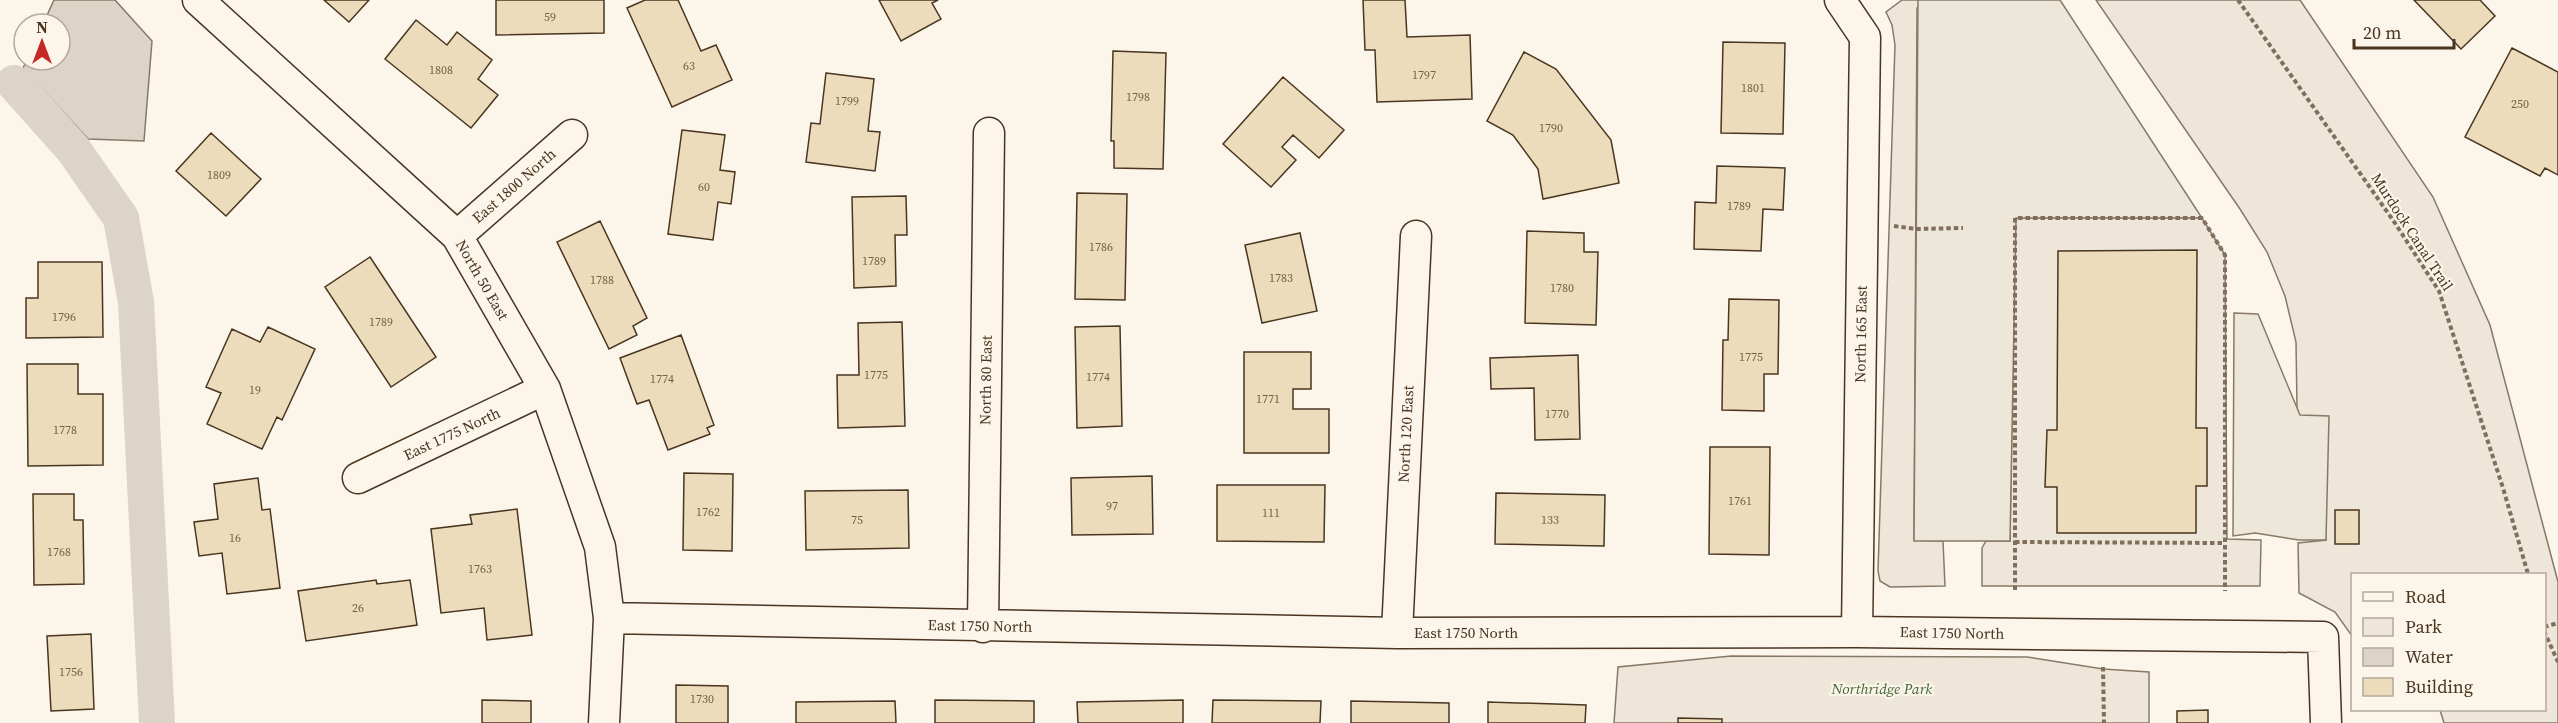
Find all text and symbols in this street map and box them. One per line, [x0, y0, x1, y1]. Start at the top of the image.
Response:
house number: 59 [544, 9, 556, 25]
north arrow [12, 12, 72, 72]
scale bar [2354, 12, 2454, 50]
text: N [36, 16, 48, 38]
text: 20 m [2363, 20, 2401, 45]
house number: 63 [683, 58, 695, 74]
house number: 1808 [429, 62, 453, 78]
house number: 1797 [1412, 67, 1436, 83]
house number: 1801 [1741, 80, 1765, 96]
house number: 1798 [1126, 89, 1150, 105]
house number: 1799 [835, 93, 859, 109]
house number: 250 [2511, 96, 2529, 112]
house number: 1790 [1539, 120, 1563, 136]
street label: East 1800 North [467, 143, 560, 228]
house number: 1809 [207, 167, 231, 183]
street label: Murdock Canal Trail [2366, 169, 2459, 295]
house number: 60 [698, 179, 710, 195]
house number: 1789 [1727, 198, 1751, 214]
street label: North 50 East [451, 236, 514, 324]
house number: 1786 [1089, 239, 1113, 255]
house number: 1789 [862, 253, 886, 269]
house number: 1783 [1269, 270, 1293, 286]
house number: 1788 [590, 272, 614, 288]
house number: 1780 [1550, 280, 1574, 296]
street label: North 165 East [1849, 285, 1872, 383]
house number: 1796 [52, 309, 76, 325]
house number: 1789 [369, 314, 393, 330]
street label: North 80 East [974, 335, 997, 425]
house number: 1775 [1739, 349, 1763, 365]
house number: 1775 [864, 367, 888, 383]
house number: 1774 [1086, 369, 1110, 385]
house number: 1774 [650, 371, 674, 387]
house number: 19 [249, 382, 261, 398]
street label: North 120 East [1392, 385, 1419, 483]
house number: 1771 [1256, 391, 1280, 407]
street label: East 1775 North [400, 402, 504, 465]
house number: 1770 [1545, 406, 1569, 422]
house number: 1778 [53, 422, 77, 438]
house number: 1761 [1728, 493, 1752, 509]
house number: 97 [1106, 498, 1118, 514]
house number: 1762 [696, 504, 720, 520]
house number: 111 [1262, 505, 1280, 521]
house number: 75 [851, 512, 863, 528]
house number: 133 [1541, 512, 1559, 528]
house number: 16 [229, 530, 241, 546]
house number: 1768 [47, 544, 71, 560]
house number: 1763 [468, 561, 492, 577]
legend [2351, 573, 2546, 711]
text: Road [2405, 584, 2446, 609]
house number: 26 [352, 600, 364, 616]
street label: East 1750 North [928, 614, 1033, 637]
text: Park [2405, 614, 2442, 639]
street label: East 1750 North [1900, 621, 2005, 644]
street label: East 1750 North [1414, 622, 1518, 643]
text: Water [2405, 644, 2453, 669]
house number: 1756 [59, 664, 83, 680]
text: Building [2405, 674, 2473, 699]
park label: Northridge Park [1831, 678, 1933, 699]
house number: 1730 [690, 691, 714, 707]

